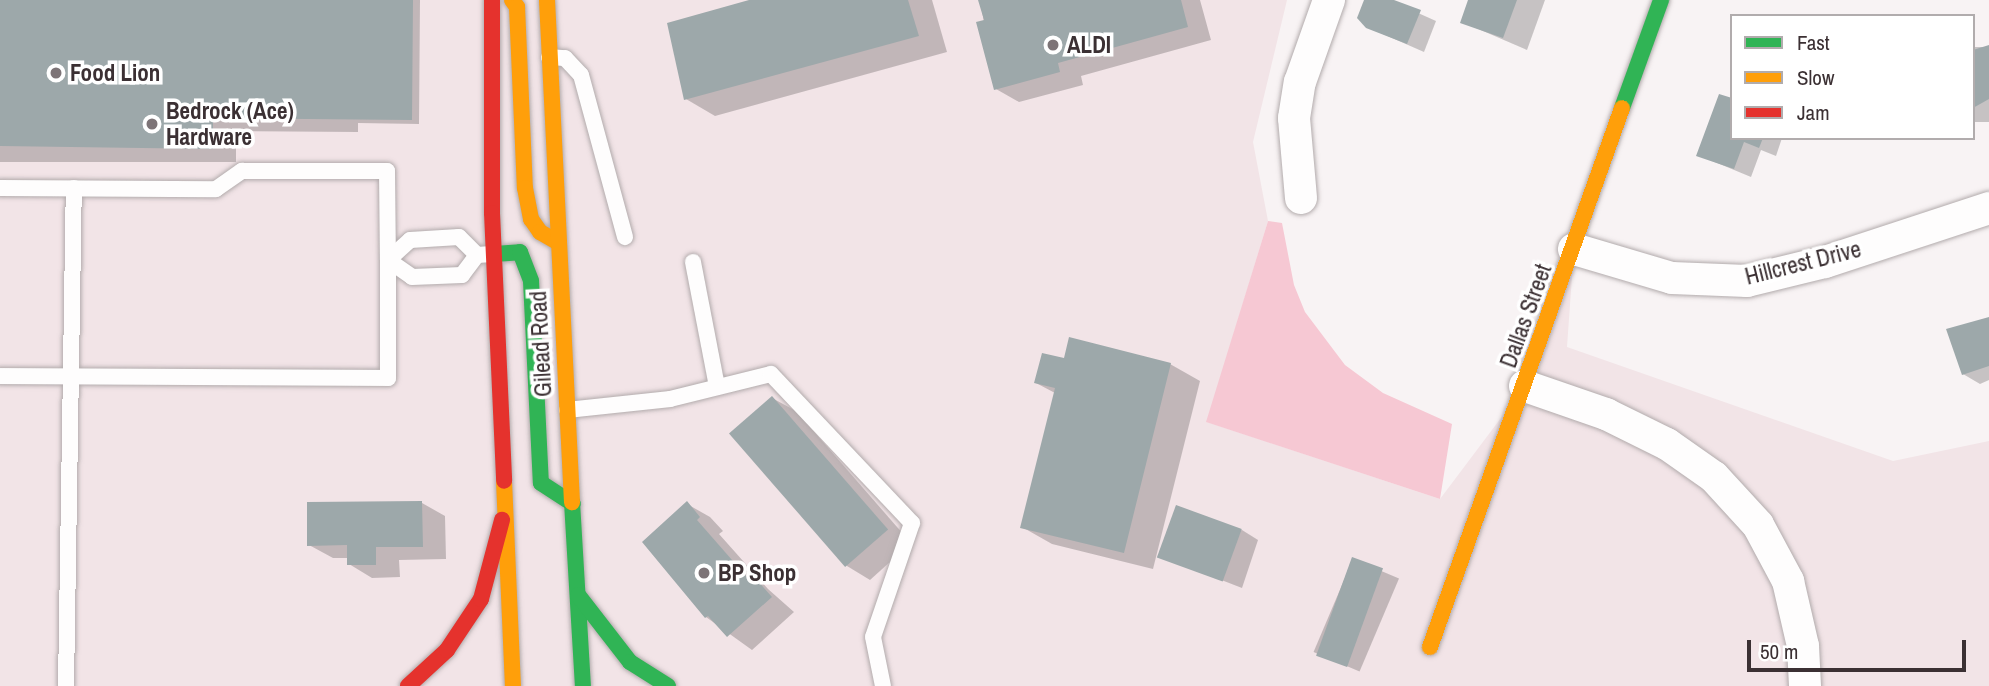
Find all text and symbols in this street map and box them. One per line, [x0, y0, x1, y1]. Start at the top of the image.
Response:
legend [1730, 14, 1975, 140]
text: Fast [1797, 28, 1830, 57]
place label: ALDI [1067, 31, 1111, 59]
marker: ALDI [1045, 37, 1061, 53]
place label: Food Lion [70, 59, 160, 87]
text: Slow [1797, 63, 1834, 92]
marker: Food Lion [48, 65, 64, 81]
place label: Bedrock (Ace) Hardware [166, 97, 294, 151]
text: Jam [1797, 98, 1830, 127]
marker: Bedrock (Ace) Hardware [144, 116, 160, 132]
street label: Hillcrest Drive [1742, 235, 1864, 291]
street label: Dallas Street [1495, 261, 1557, 371]
street label: Gilead Road [524, 290, 558, 398]
place label: BP Shop [718, 559, 797, 587]
marker: BP Shop [696, 565, 712, 581]
scale bar [1751, 626, 1970, 670]
text: 50 m [1760, 637, 1798, 666]

